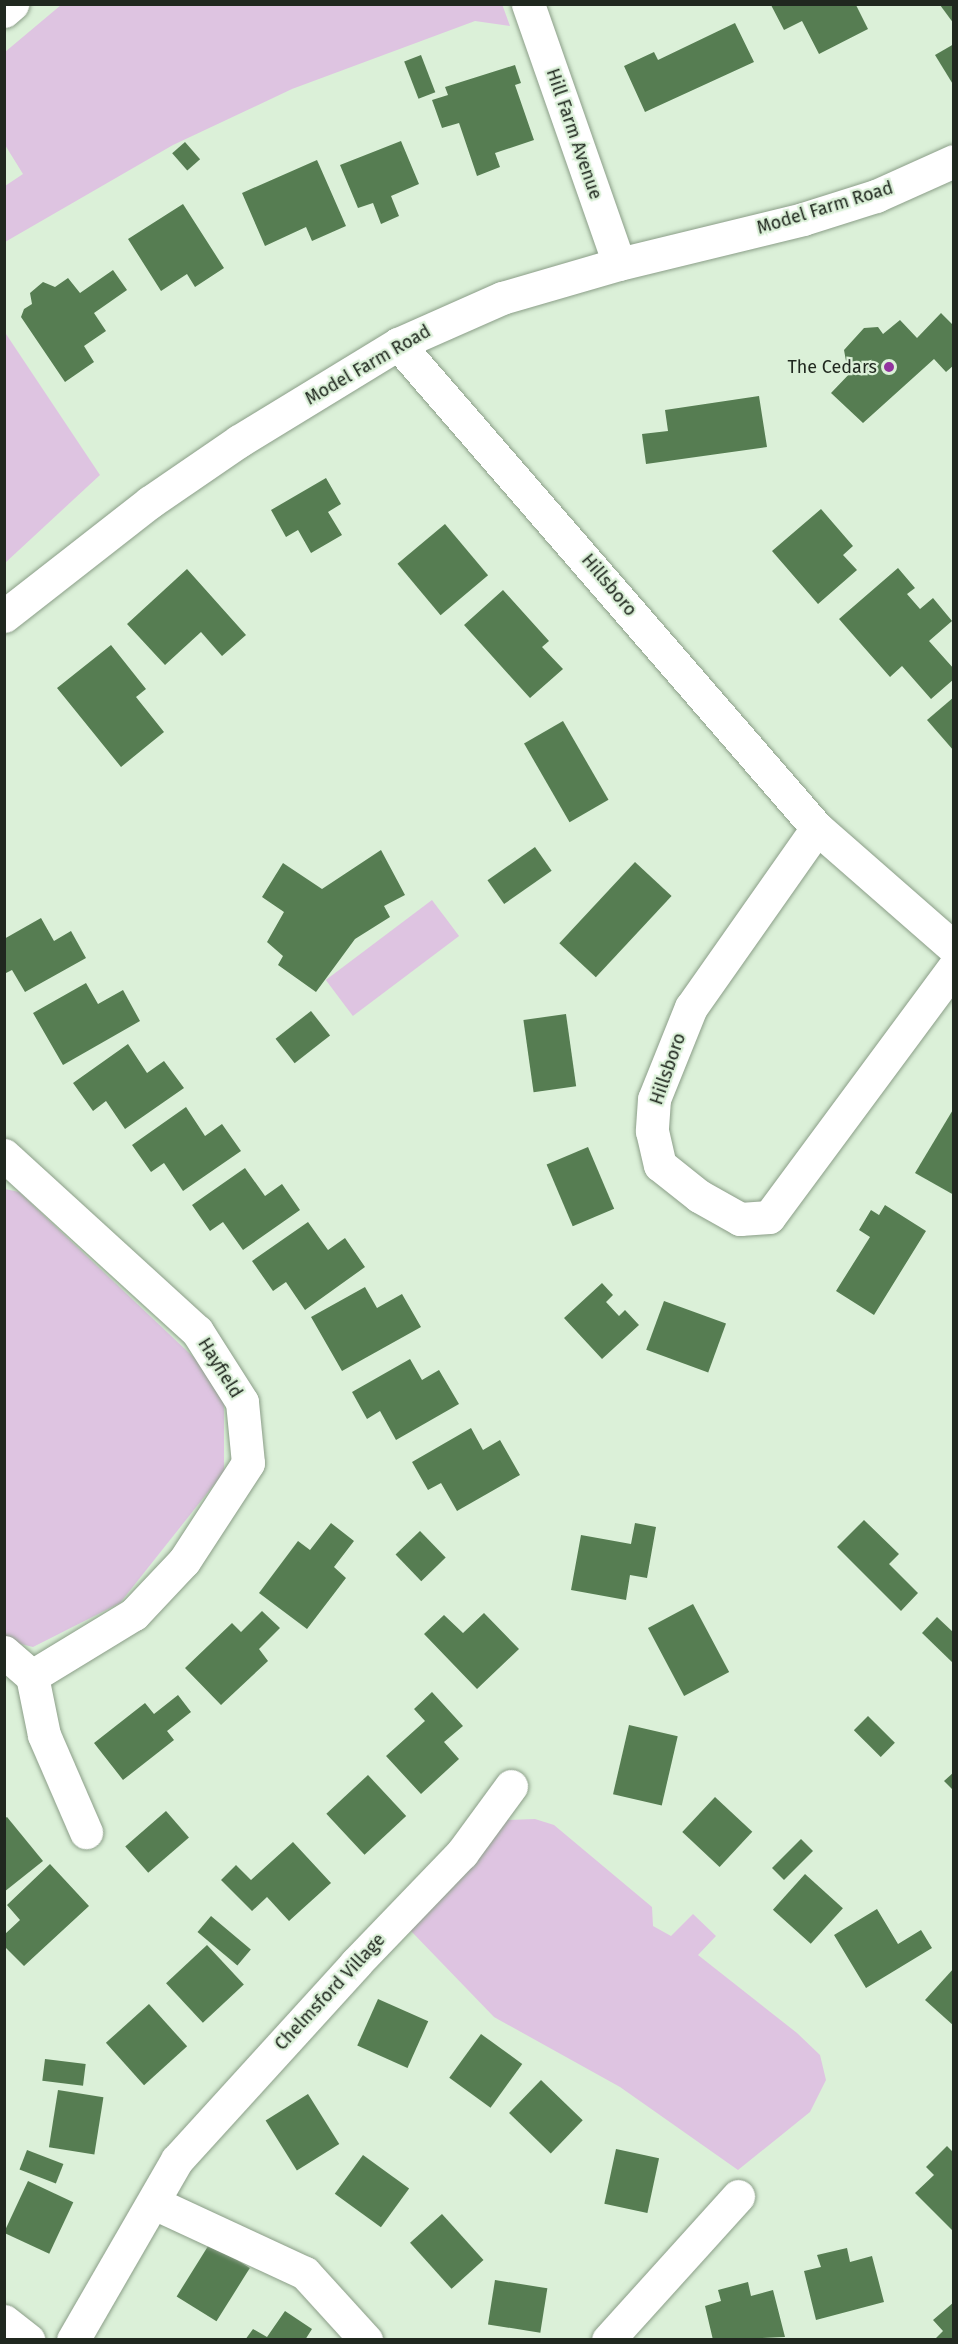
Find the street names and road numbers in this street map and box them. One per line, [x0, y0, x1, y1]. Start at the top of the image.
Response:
street label: Hill Farm Avenue [541, 66, 607, 202]
street label: Model Farm Road [754, 177, 896, 239]
street label: Model Farm Road [301, 320, 435, 410]
street label: Hillsboro [577, 550, 641, 620]
street label: Hillsboro [646, 1030, 690, 1108]
street label: Hayfield [193, 1334, 247, 1402]
street label: Chelmsford Village [270, 1929, 390, 2055]

